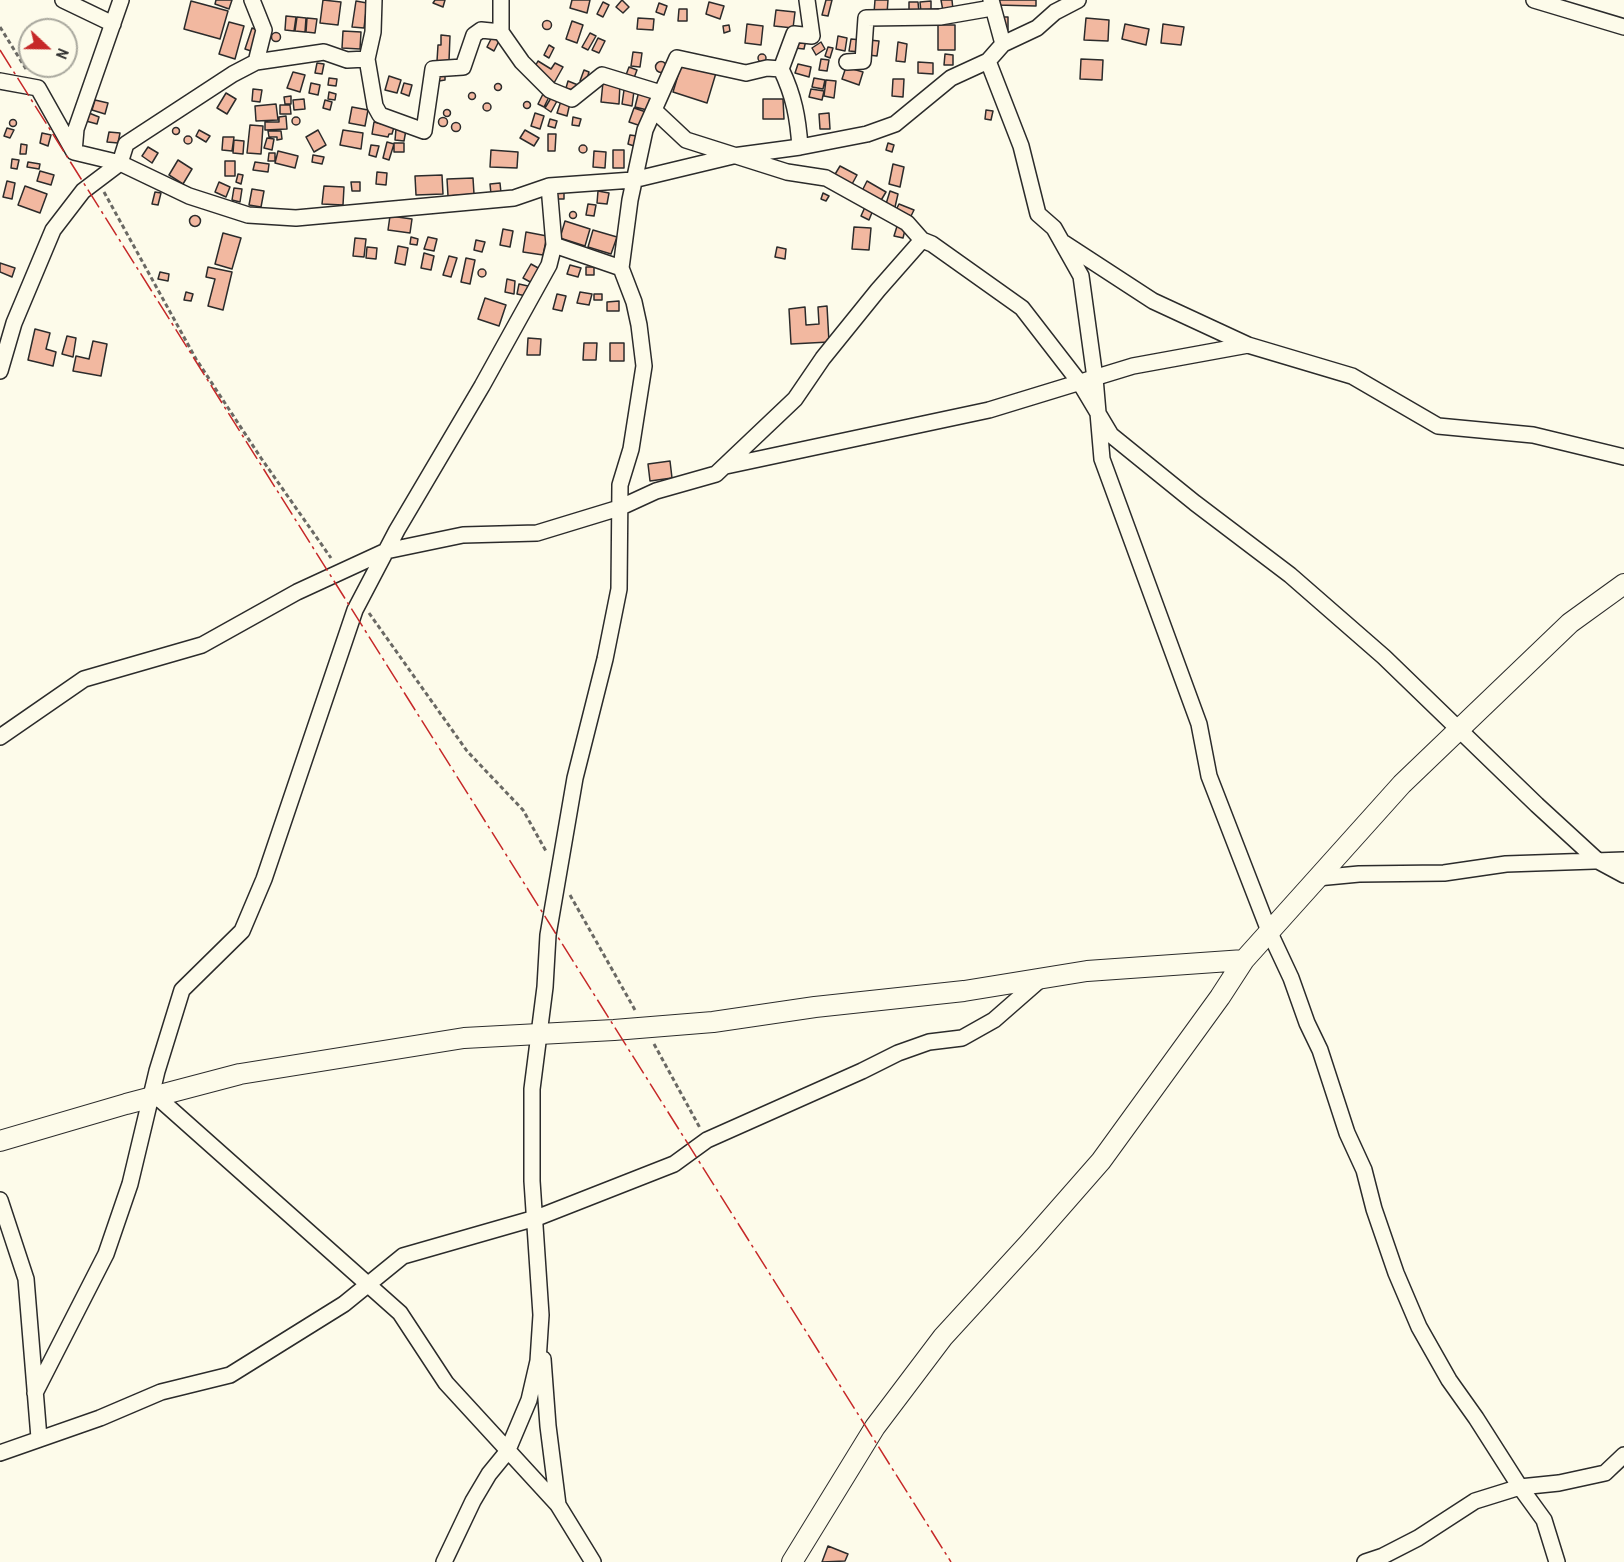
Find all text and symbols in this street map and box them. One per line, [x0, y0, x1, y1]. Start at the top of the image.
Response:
north arrow [18, 18, 78, 78]
text: N [51, 45, 75, 63]

